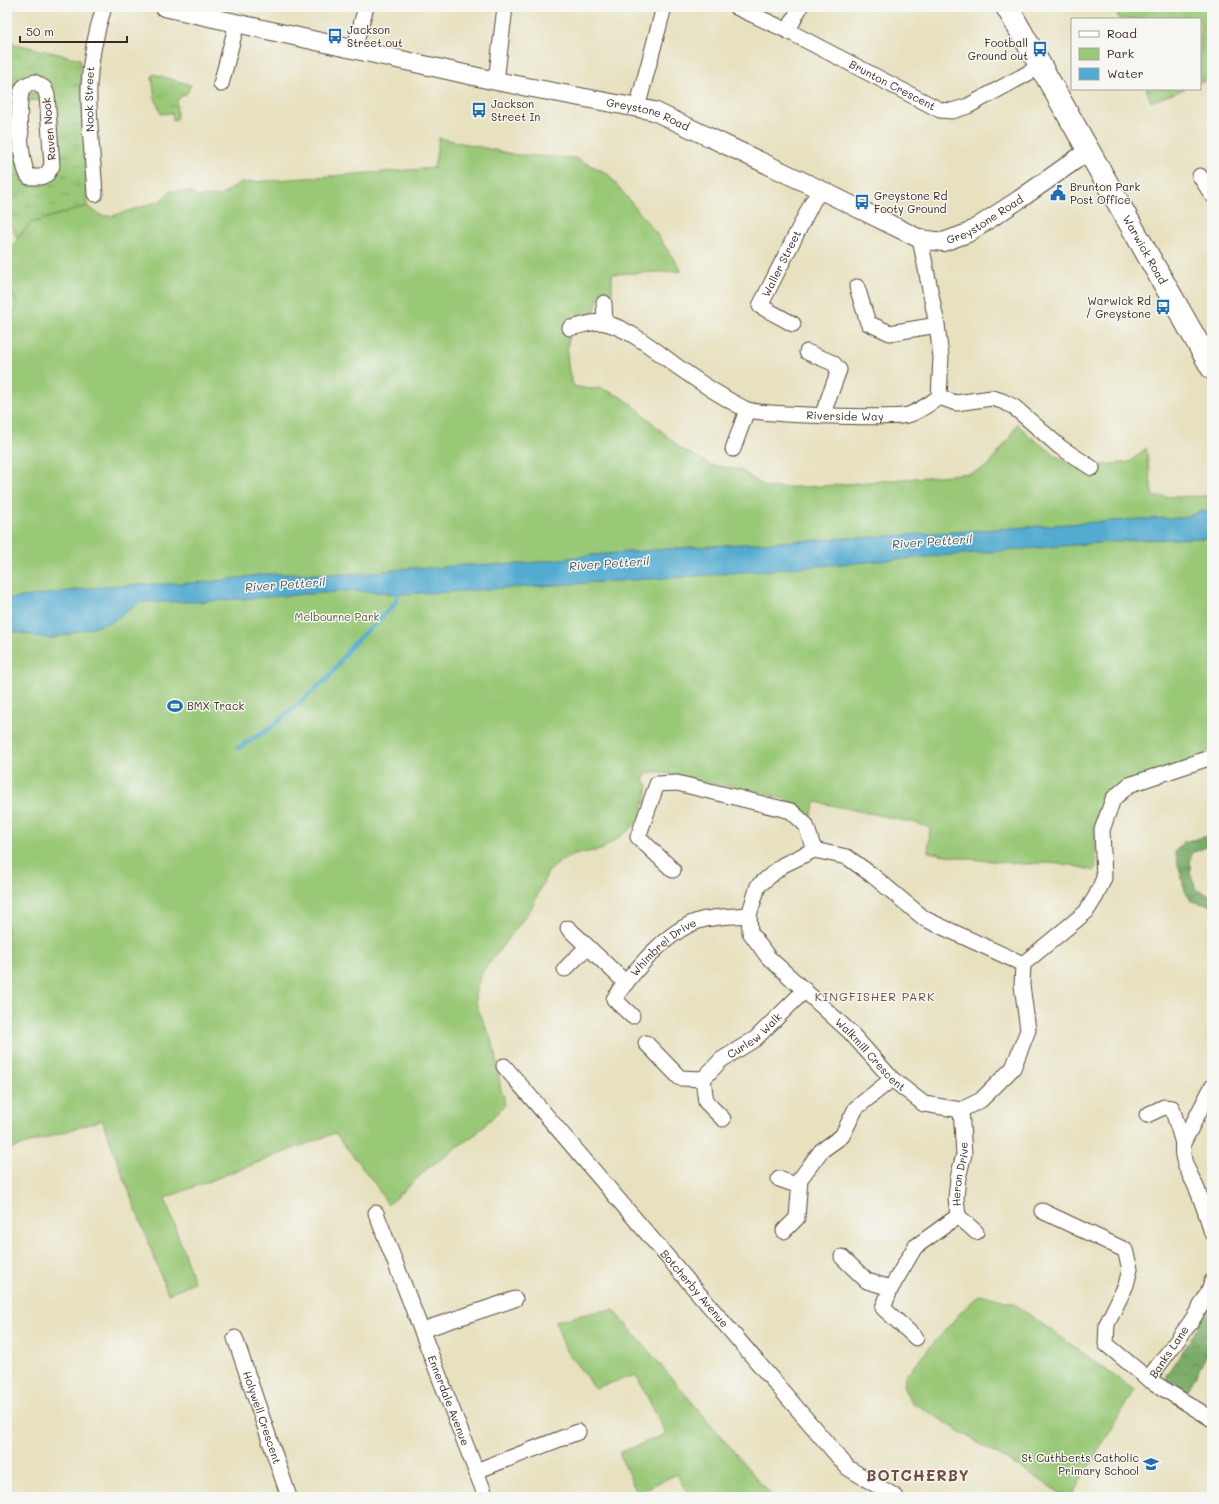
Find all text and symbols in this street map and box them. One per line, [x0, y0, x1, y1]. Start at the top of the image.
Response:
scale bar [20, 18, 127, 44]
legend [1071, 18, 1201, 90]
place label: Jackson Street out [347, 22, 403, 50]
text: 50 m [26, 23, 54, 39]
text: Road [1107, 25, 1137, 41]
bus stop icon: Jackson Street out [326, 27, 344, 45]
place label: Football Ground out [968, 35, 1028, 63]
bus stop icon: Football Ground out [1031, 40, 1049, 58]
text: Park [1107, 45, 1134, 61]
street label: Brunton Crescent [847, 56, 939, 114]
street label: Nook Street [81, 65, 98, 132]
text: Water [1107, 65, 1144, 81]
street label: Greystone Road [605, 94, 692, 134]
place label: Jackson Street In [491, 96, 540, 124]
street label: Raven Nook [38, 97, 59, 161]
bus stop icon: Jackson Street In [470, 101, 488, 119]
place label: Brunton Park Post Office [1070, 179, 1141, 207]
public building icon: Brunton Park Post Office [1049, 184, 1067, 202]
place label: Greystone Rd Footy Ground [874, 188, 947, 216]
street label: Greystone Road [944, 191, 1026, 247]
bus stop icon: Greystone Rd Footy Ground [853, 193, 871, 211]
street label: Warwick Road [1120, 212, 1171, 287]
street label: Waller Street [758, 227, 804, 299]
place label: Warwick Rd / Greystone [1086, 293, 1151, 321]
bus stop icon: Warwick Rd / Greystone [1154, 298, 1172, 316]
street label: Riverside Way [806, 407, 884, 424]
water label: River Petteril [891, 530, 973, 552]
water label: River Petteril [568, 552, 650, 574]
water label: River Petteril [244, 573, 326, 595]
park label: Melbourne Park [295, 609, 380, 624]
sports icon: BMX Track [166, 697, 184, 715]
place label: BMX Track [187, 698, 244, 713]
street label: Whimbrel Drive [627, 914, 699, 979]
district label: KINGFISHER PARK [815, 988, 935, 1004]
street label: Curlew Walk [724, 1009, 785, 1061]
street label: Walkmill Crescent [832, 1014, 909, 1094]
street label: Heron Drive [948, 1141, 971, 1207]
street label: Botcherby Avenue [657, 1246, 732, 1330]
street label: Banks Lane [1146, 1322, 1192, 1381]
street label: Ennerdale Avenue [425, 1353, 473, 1448]
street label: Holywell Crescent [240, 1369, 285, 1466]
place label: St Cuthberts Catholic Primary School [1022, 1450, 1139, 1478]
school or university icon: St Cuthberts Catholic Primary School [1142, 1455, 1160, 1473]
district label: BOTCHERBY [866, 1465, 970, 1485]

